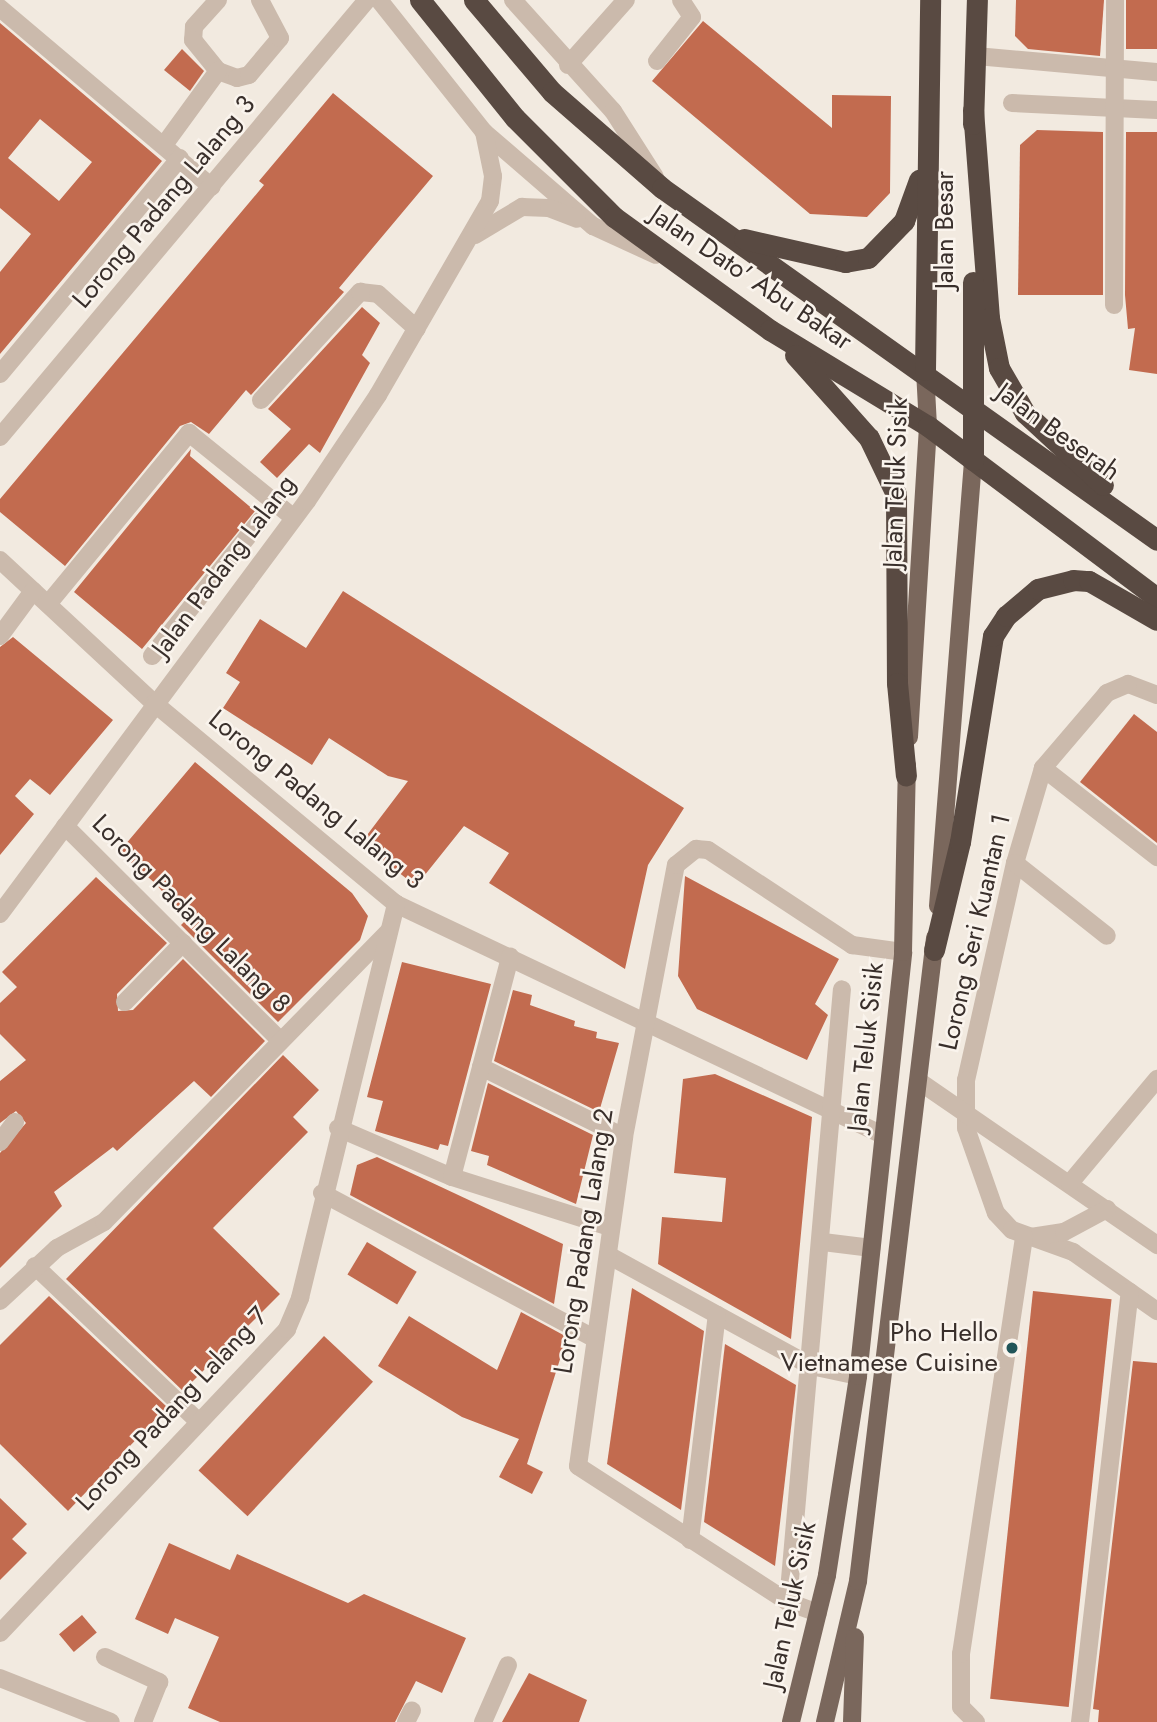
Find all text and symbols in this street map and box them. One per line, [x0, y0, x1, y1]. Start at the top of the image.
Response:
street label: Lorong Padang Lalang 3 [66, 89, 262, 315]
street label: Jalan Besar [929, 171, 961, 289]
street label: Jalan Dato' Abu Bakar [644, 199, 858, 357]
street label: Jalan Beserah [990, 377, 1126, 487]
street label: Jalan Teluk Sisik [877, 397, 915, 569]
street label: Jalan Padang Lalang [146, 469, 302, 663]
street label: Lorong Padang Lalang 3 [202, 704, 430, 896]
street label: Lorong Padang Lalang 8 [85, 808, 297, 1020]
street label: Lorong Seri Kuantan 1 [933, 811, 1017, 1053]
street label: Jalan Teluk Sisik [842, 961, 890, 1133]
street label: Lorong Padang Lalang 2 [548, 1106, 620, 1376]
street label: Lorong Padang Lalang 7 [70, 1301, 274, 1517]
place label: Pho Hello Vietnamese Cuisine [780, 1317, 998, 1378]
marker: Pho Hello Vietnamese Cuisine [1004, 1340, 1020, 1356]
street label: Jalan Teluk Sisik [757, 1519, 823, 1691]

